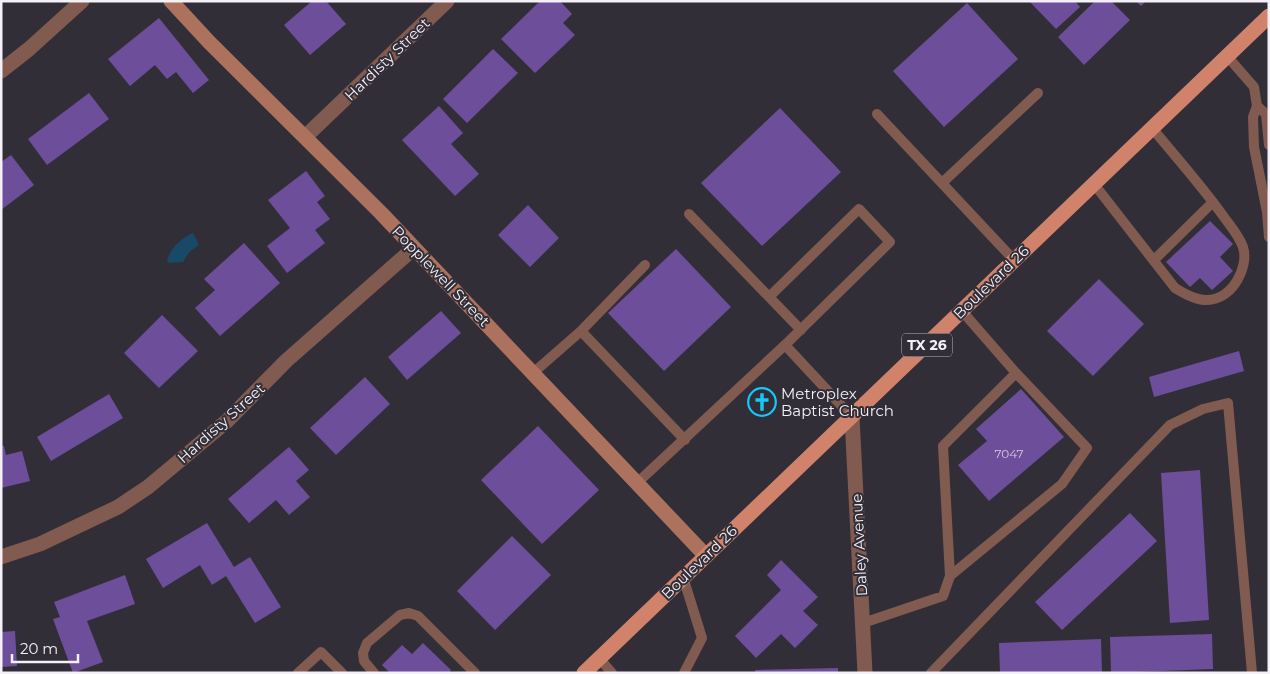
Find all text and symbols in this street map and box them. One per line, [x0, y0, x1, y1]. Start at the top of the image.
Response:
street label: Hardisty Street [340, 13, 434, 105]
street label: Popplewell Street [388, 222, 494, 330]
street label: Boulevard 26 [949, 241, 1033, 323]
road number: TX 26 [902, 334, 952, 356]
street label: Hardisty Street [173, 379, 269, 467]
place label: Metroplex Baptist Church [781, 384, 894, 420]
church icon: Metroplex Baptist Church [747, 387, 777, 417]
house number: 7047 [994, 446, 1024, 461]
street label: Daley Avenue [847, 493, 871, 597]
street label: Boulevard 26 [657, 521, 741, 603]
scale bar [12, 632, 79, 664]
text: 20 m [20, 639, 58, 658]

